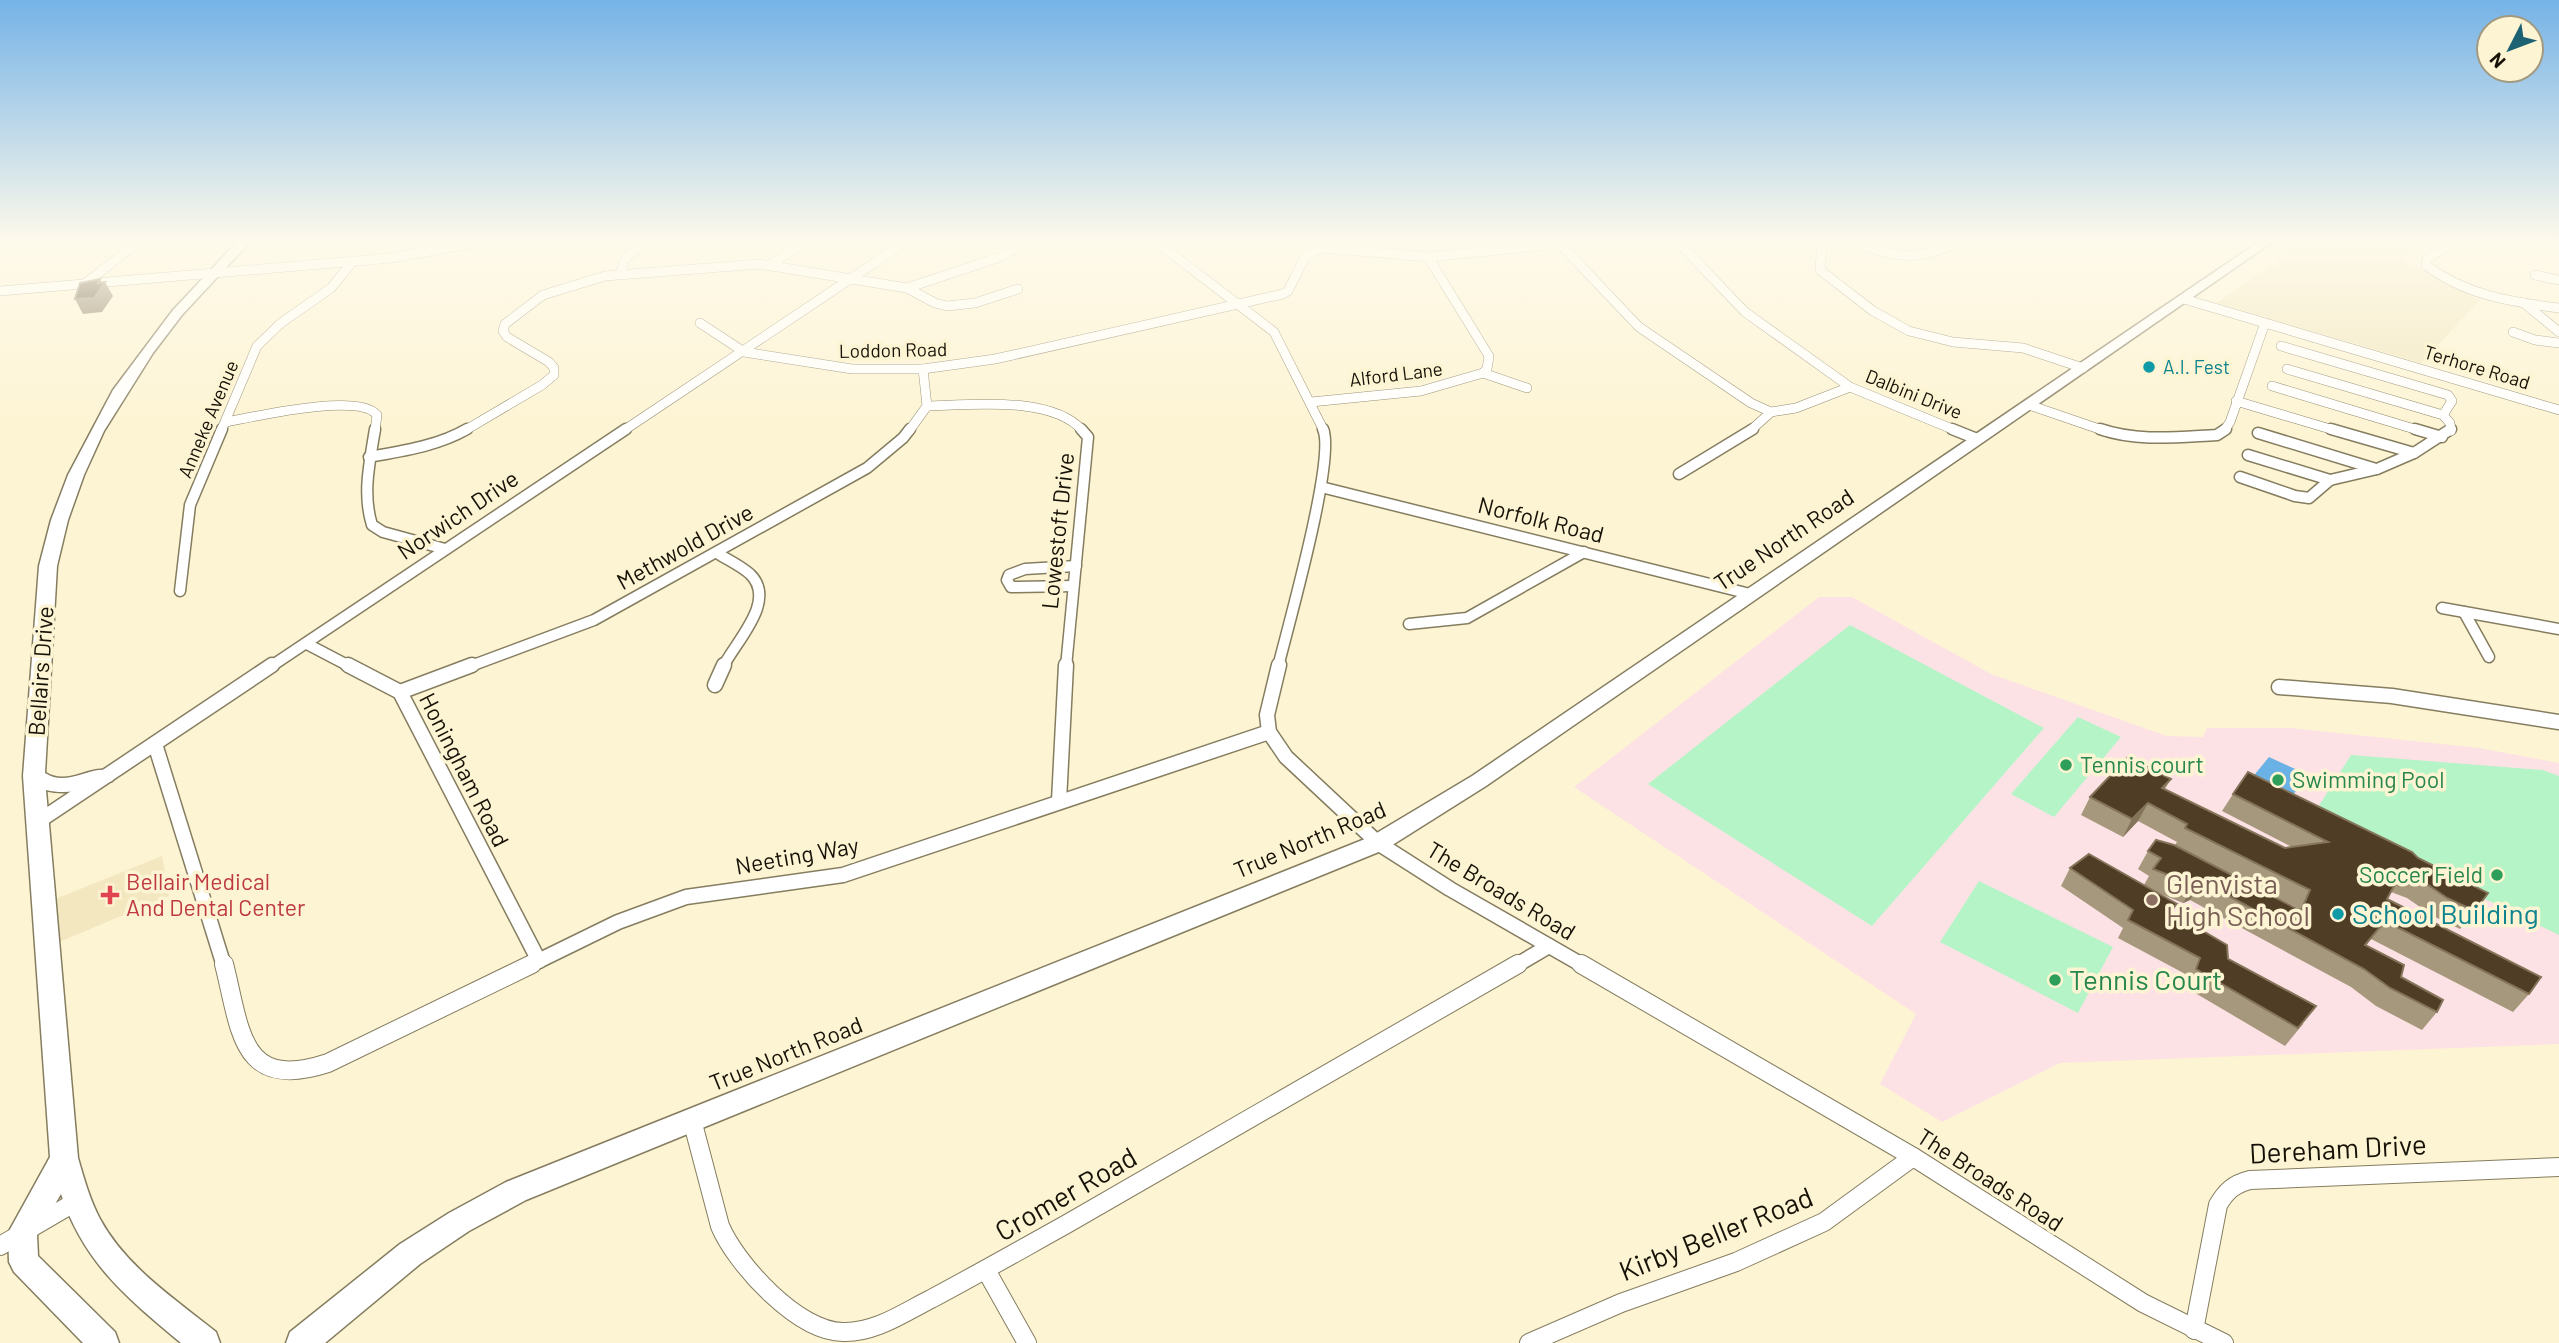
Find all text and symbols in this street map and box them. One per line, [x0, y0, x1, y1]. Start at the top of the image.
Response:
north arrow [2475, 14, 2545, 84]
text: N [2484, 48, 2510, 73]
street label: Loddon Road [839, 337, 947, 362]
street label: Terhore Road [2421, 339, 2533, 394]
place label: A.I. Fest [2163, 355, 2230, 378]
street label: Alford Lane [1348, 356, 1444, 391]
street label: Anneke Avenue [172, 357, 243, 481]
marker: A.I. Fest [2141, 359, 2157, 375]
street label: Dalbini Drive [1863, 364, 1966, 423]
street label: Lowestoft Drive [1035, 451, 1079, 611]
street label: Norwich Drive [392, 463, 523, 565]
street label: True North Road [1708, 482, 1859, 596]
street label: Norfolk Road [1475, 490, 1607, 548]
street label: Methwold Drive [611, 497, 758, 595]
street label: Bellairs Drive [21, 605, 59, 737]
street label: Honingham Road [414, 688, 516, 851]
place label: Tennis court [2080, 750, 2204, 778]
marker: Tennis court [2058, 757, 2074, 773]
place label: Swimming Pool [2292, 765, 2445, 793]
marker: Swimming Pool [2270, 772, 2286, 788]
street label: True North Road [1229, 794, 1390, 884]
street label: Neeting Way [733, 830, 861, 880]
street label: The Broads Road [1422, 835, 1581, 945]
place label: Soccer Field [2359, 860, 2483, 888]
place label: Glenvista High School [2166, 866, 2310, 932]
place label: Bellair Medical And Dental Center [126, 867, 306, 921]
marker: Soccer Field [2489, 867, 2505, 883]
marker: Bellair Medical And Dental Center [100, 885, 120, 905]
marker: Glenvista High School [2144, 892, 2160, 908]
place label: School Building [2352, 896, 2539, 930]
marker: School Building [2330, 906, 2346, 922]
place label: Tennis Court [2069, 962, 2222, 996]
marker: Tennis Court [2047, 972, 2063, 988]
street label: True North Road [705, 1010, 866, 1096]
street label: The Broads Road [1912, 1122, 2069, 1237]
street label: Dereham Drive [2248, 1126, 2428, 1170]
street label: Cromer Road [989, 1139, 1142, 1247]
street label: Kirby Beller Road [1614, 1179, 1817, 1287]

